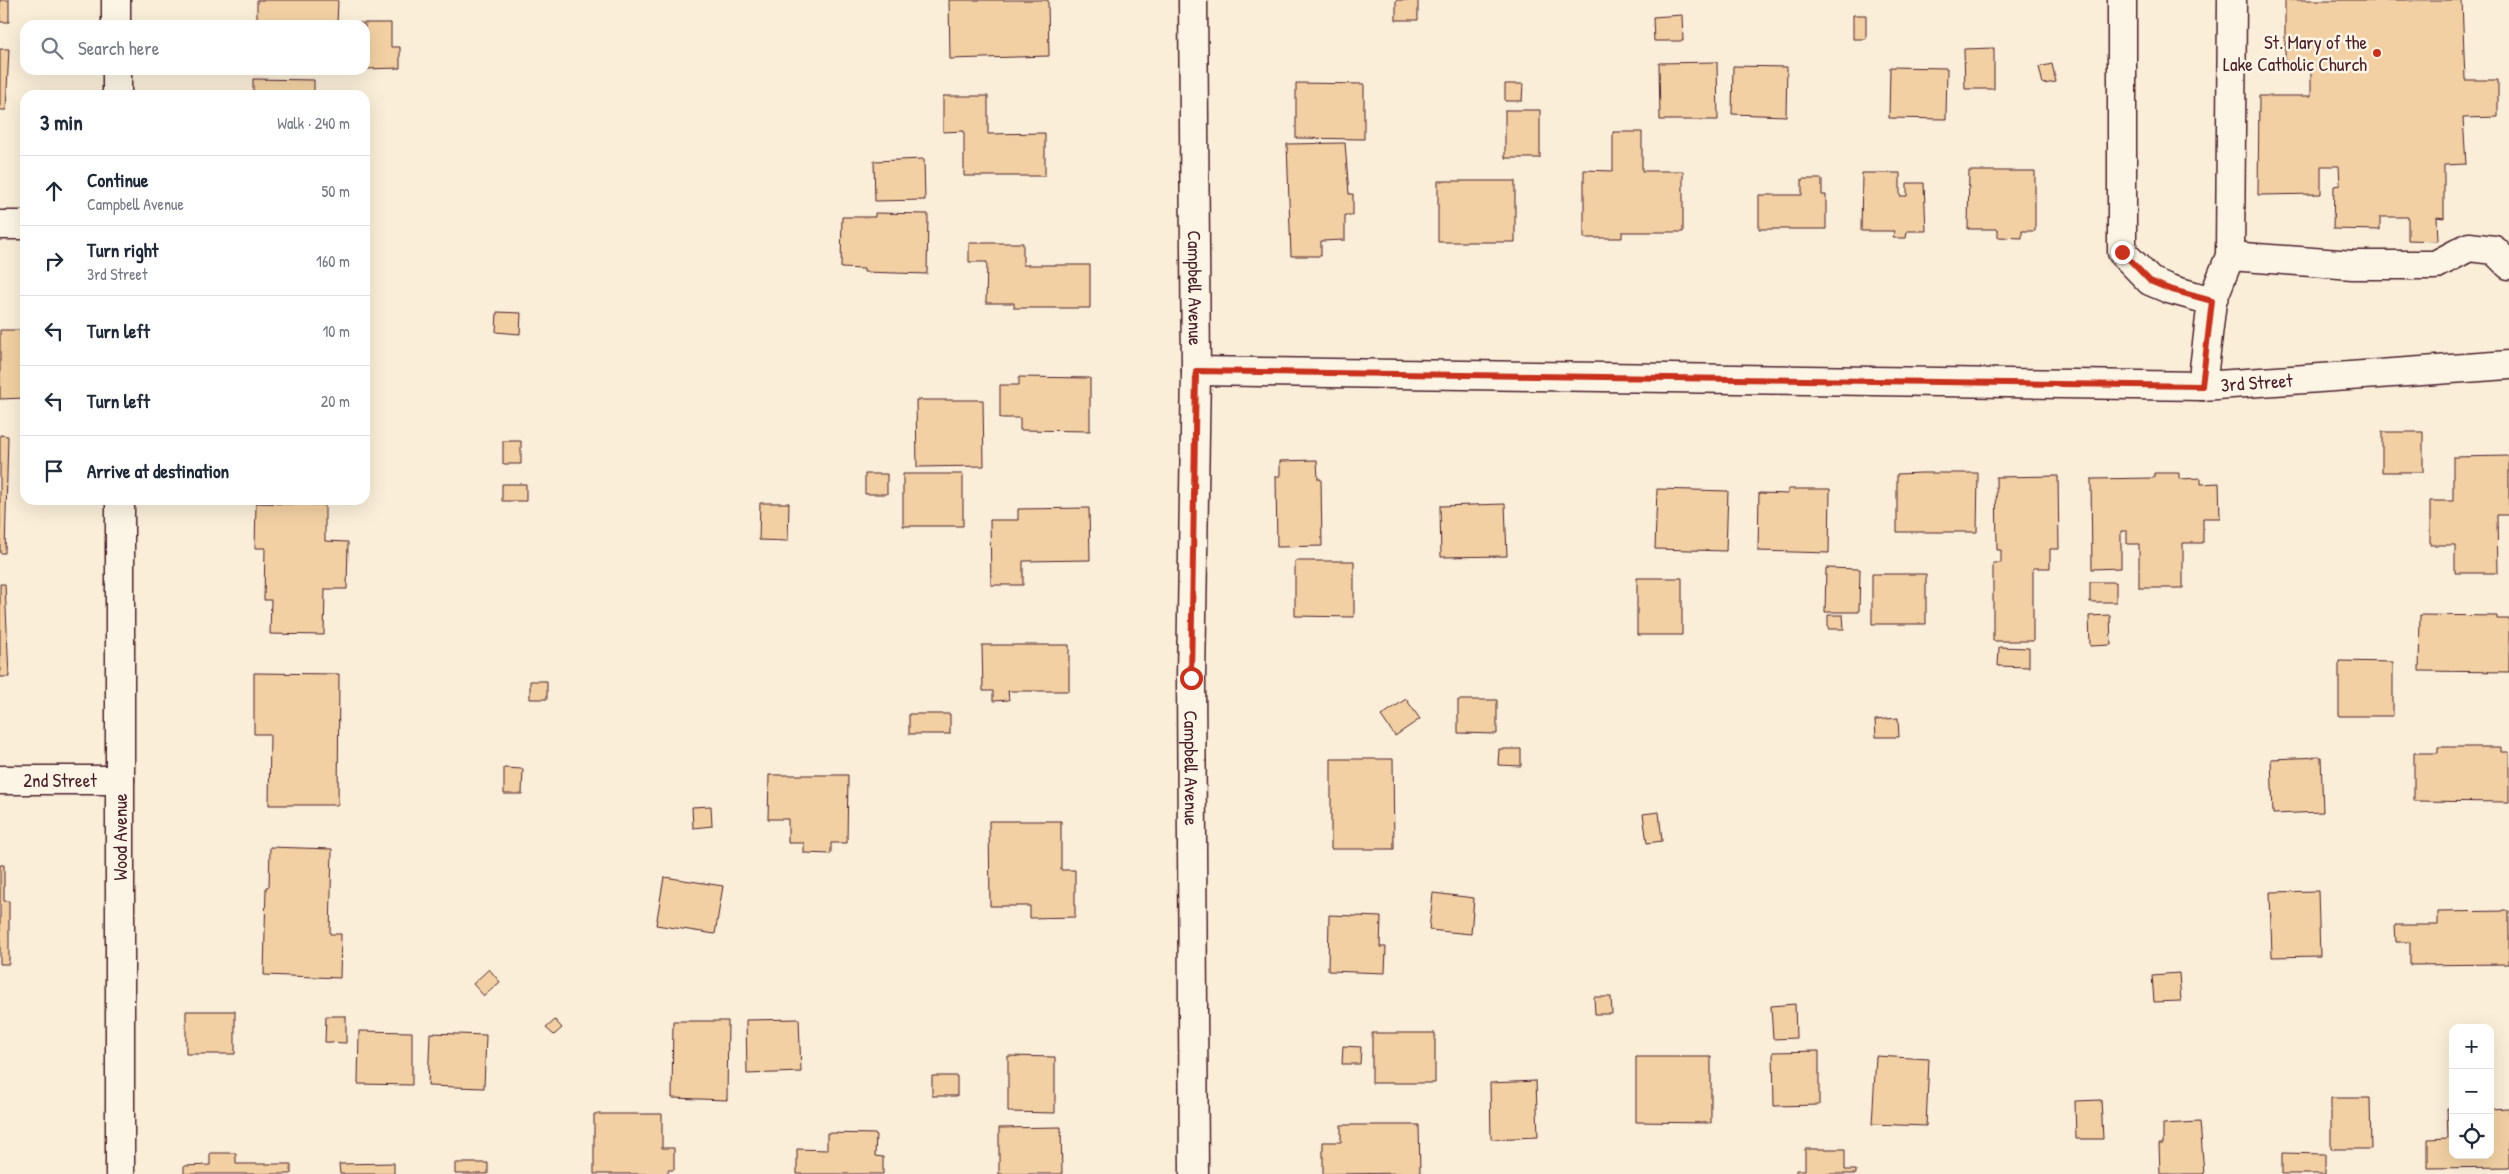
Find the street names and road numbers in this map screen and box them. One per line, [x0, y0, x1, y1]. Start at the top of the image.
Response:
street label: Campbell Avenue [1182, 230, 1209, 346]
street label: 3rd Street [2220, 367, 2294, 398]
street label: Campbell Avenue [1178, 710, 1205, 826]
street label: 2nd Street [23, 767, 97, 793]
street label: Wood Avenue [107, 793, 133, 880]

